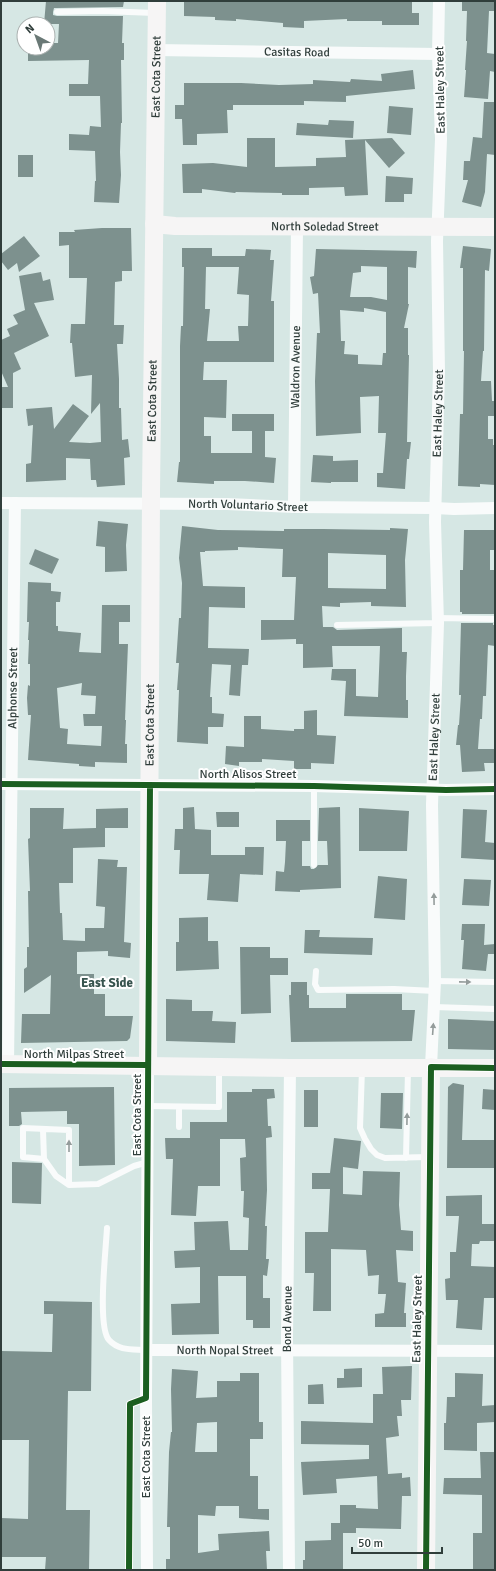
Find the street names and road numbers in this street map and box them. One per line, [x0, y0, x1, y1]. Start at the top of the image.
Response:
street label: East Cota Street [149, 36, 165, 118]
street label: Casitas Road [264, 45, 330, 60]
street label: East Haley Street [432, 46, 449, 134]
street label: North Soledad Street [271, 219, 379, 235]
street label: Waldron Avenue [288, 325, 304, 409]
street label: East Cota Street [145, 360, 161, 442]
street label: East Haley Street [430, 369, 447, 457]
street label: North Voluntario Street [188, 497, 308, 515]
street label: Alphonse Street [5, 647, 21, 729]
street label: East Cota Street [143, 684, 158, 766]
street label: East Haley Street [426, 693, 444, 781]
street label: North Alisos Street [199, 767, 297, 782]
street label: North Milpas Street [24, 1047, 124, 1062]
street label: East Cota Street [130, 1074, 145, 1156]
street label: East Haley Street [409, 1275, 426, 1363]
street label: Bond Avenue [280, 1286, 296, 1352]
street label: North Nopal Street [177, 1343, 273, 1358]
street label: East Cota Street [139, 1416, 154, 1498]

